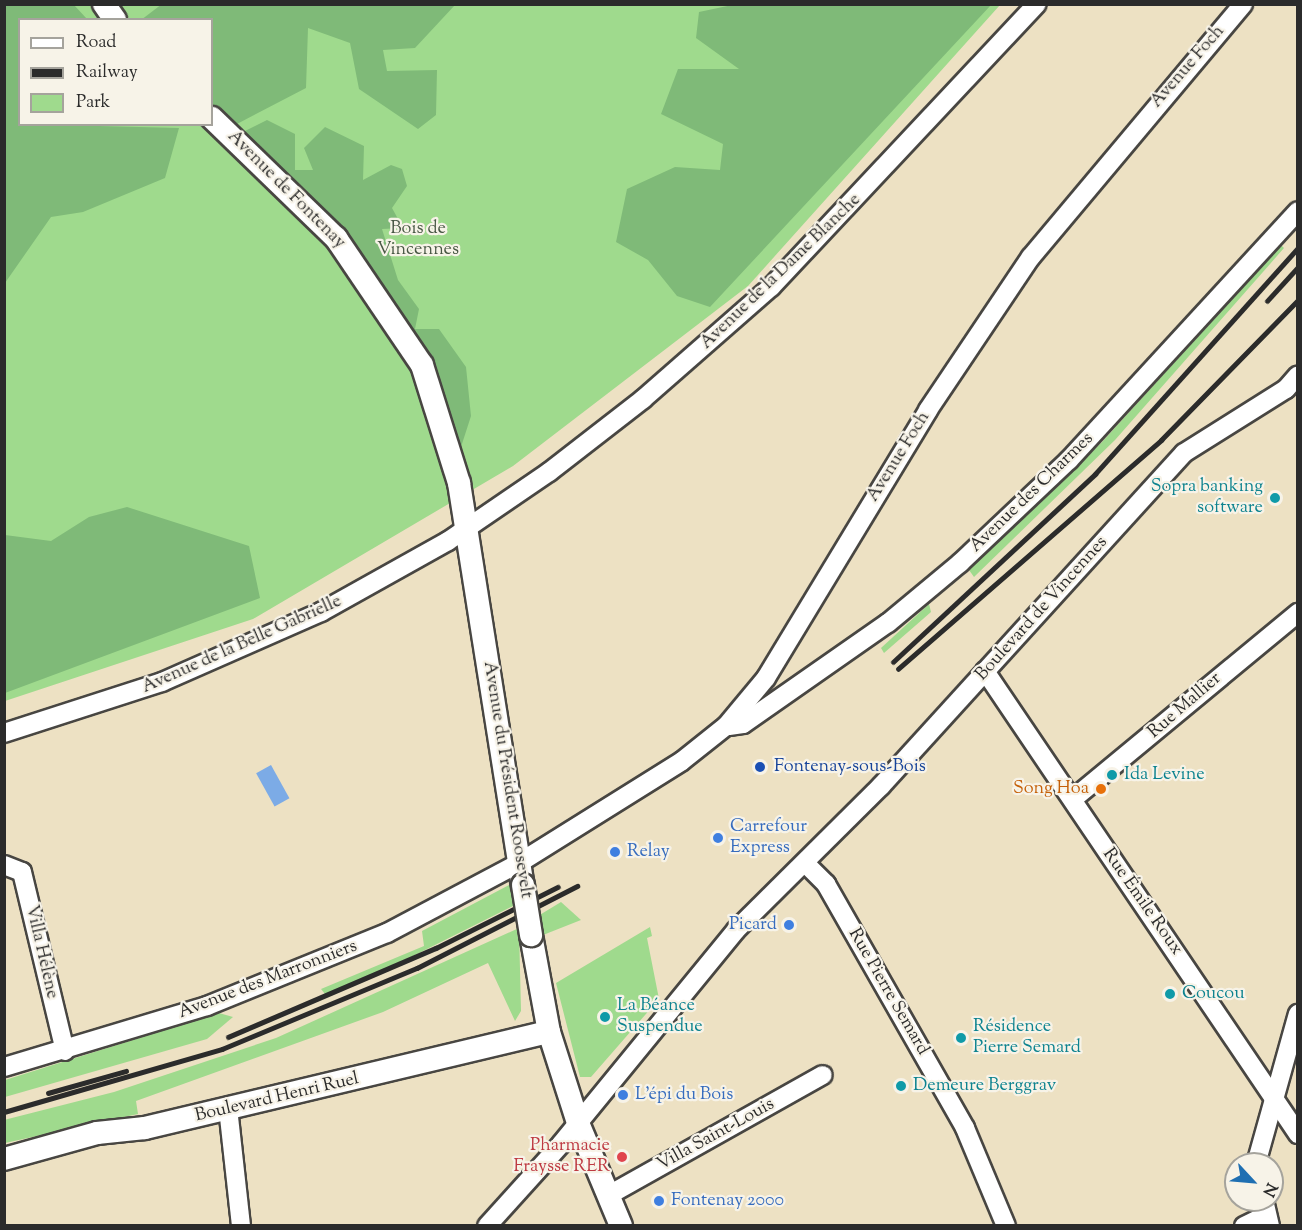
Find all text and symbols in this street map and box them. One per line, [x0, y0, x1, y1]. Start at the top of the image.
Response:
legend [18, 18, 213, 126]
street label: Avenue Foch [1146, 21, 1230, 113]
text: Road [76, 30, 116, 56]
text: Railway [76, 60, 138, 86]
text: Park [76, 90, 110, 116]
street label: Avenue de Fontenay [222, 126, 350, 254]
street label: Avenue de la Dame Blanche [696, 190, 866, 354]
park label: Bois de Vincennes [377, 219, 459, 262]
street label: Avenue Foch [863, 408, 935, 506]
street label: Avenue des Charmes [966, 429, 1098, 557]
place label: Sopra banking software [1151, 477, 1263, 520]
marker: Sopra banking software [1268, 491, 1282, 505]
street label: Boulevard de Vincennes [971, 532, 1113, 686]
street label: Avenue de la Belle Gabrielle [139, 591, 345, 699]
street label: Avenue du Président Roosevelt [478, 660, 536, 900]
street label: Rue Mallier [1144, 668, 1226, 744]
place label: Fontenay-sous-Bois [774, 756, 926, 778]
marker: Fontenay-sous-Bois [751, 758, 769, 776]
place label: Ida Levine [1124, 764, 1205, 786]
marker: Ida Levine [1105, 768, 1119, 782]
place label: Song Hoa [1013, 778, 1089, 800]
marker: Song Hoa [1094, 782, 1108, 796]
place label: Carrefour Express [730, 817, 807, 860]
marker: Carrefour Express [711, 831, 725, 845]
place label: Relay [627, 841, 670, 863]
street label: Rue Émile Roux [1097, 844, 1187, 960]
marker: Relay [608, 845, 622, 859]
street label: Villa Hélène [20, 903, 62, 1001]
place label: Picard [729, 914, 777, 936]
marker: Picard [782, 918, 796, 932]
street label: Rue Pierre Semard [843, 925, 933, 1059]
street label: Avenue des Marronniers [176, 936, 360, 1024]
place label: Coucou [1182, 983, 1245, 1005]
marker: Coucou [1163, 987, 1177, 1001]
place label: La Béance Suspendue [617, 996, 703, 1038]
marker: La Béance Suspendue [598, 1010, 612, 1024]
place label: Résidence Pierre Semard [973, 1017, 1081, 1060]
marker: Résidence Pierre Semard [954, 1031, 968, 1045]
street label: Boulevard Henri Ruel [193, 1069, 361, 1127]
place label: Demeure Berggrav [913, 1075, 1056, 1097]
marker: Demeure Berggrav [894, 1079, 908, 1093]
place label: L'épi du Bois [635, 1084, 733, 1106]
marker: L'épi du Bois [616, 1088, 630, 1102]
street label: Villa Saint-Louis [654, 1094, 778, 1176]
place label: Pharmacie Fraysse RER [513, 1136, 610, 1178]
marker: Pharmacie Fraysse RER [615, 1150, 629, 1164]
north arrow [1224, 1152, 1284, 1212]
text: N [1256, 1178, 1282, 1200]
place label: Fontenay 2000 [671, 1190, 784, 1212]
marker: Fontenay 2000 [652, 1194, 666, 1208]

